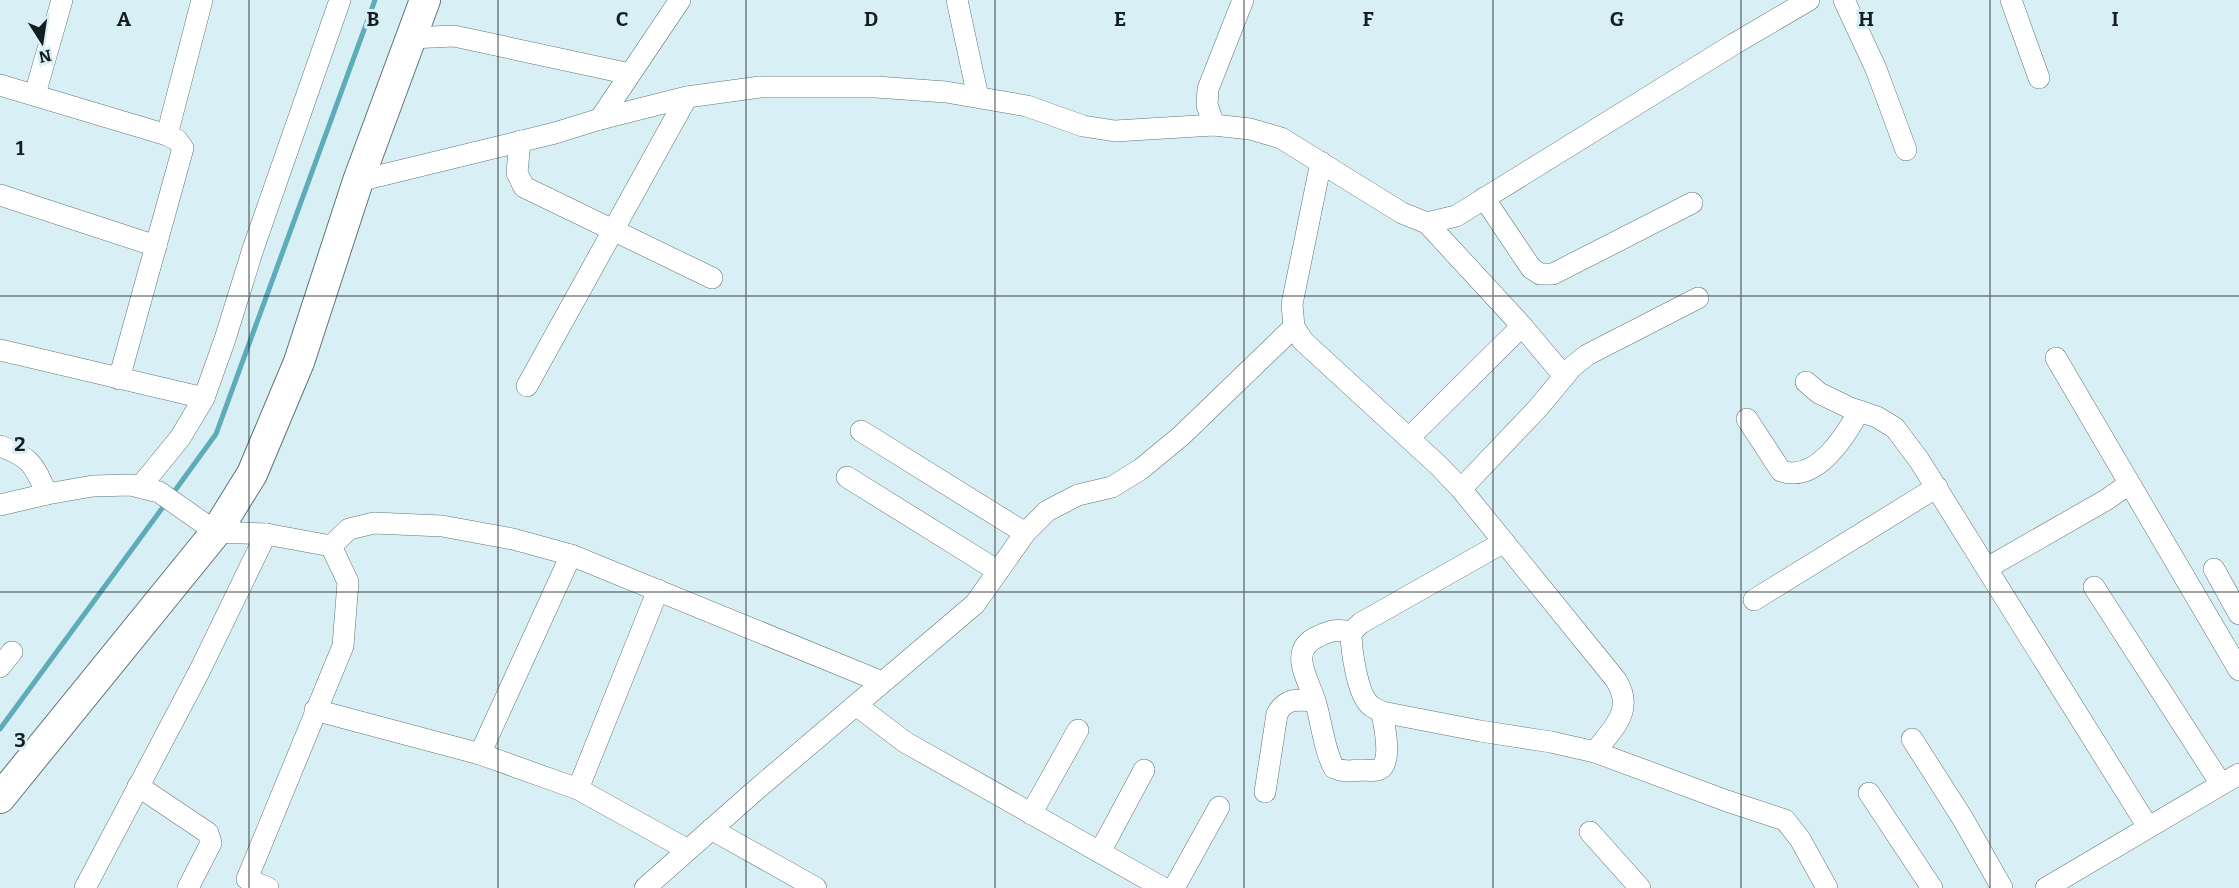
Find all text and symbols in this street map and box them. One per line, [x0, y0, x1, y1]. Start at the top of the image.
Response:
text: A [117, 7, 132, 31]
text: B [367, 7, 380, 31]
text: C [616, 7, 628, 31]
text: D [864, 7, 878, 31]
text: E [1114, 7, 1126, 31]
text: F [1362, 7, 1374, 31]
text: G [1610, 7, 1624, 31]
text: H [1858, 7, 1874, 31]
text: I [2111, 7, 2119, 31]
north arrow [12, 12, 72, 72]
text: N [37, 46, 53, 67]
text: 1 [16, 136, 25, 160]
text: 2 [14, 432, 26, 456]
text: 3 [14, 728, 26, 752]

